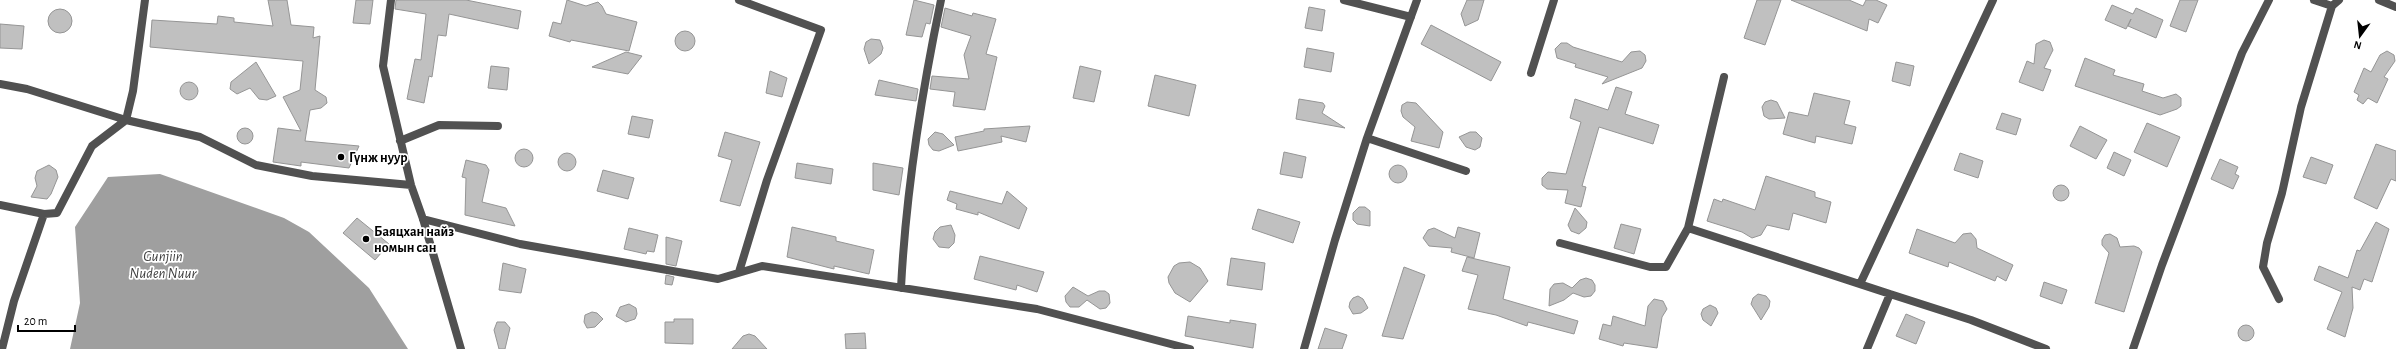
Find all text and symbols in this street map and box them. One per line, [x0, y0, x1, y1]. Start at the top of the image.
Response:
north arrow [2340, 16, 2380, 56]
text: N [2352, 39, 2363, 51]
place label: Гүнж нуур [349, 151, 408, 165]
marker: Гүнж нуур [336, 152, 346, 162]
place label: Баяцхан найз номын сан [374, 225, 454, 255]
marker: Баяцхан найз номын сан [361, 234, 371, 244]
water label: Gunjiin Nuden Nuur [130, 249, 198, 281]
scale bar [18, 307, 75, 333]
text: 20 m [24, 315, 47, 327]

